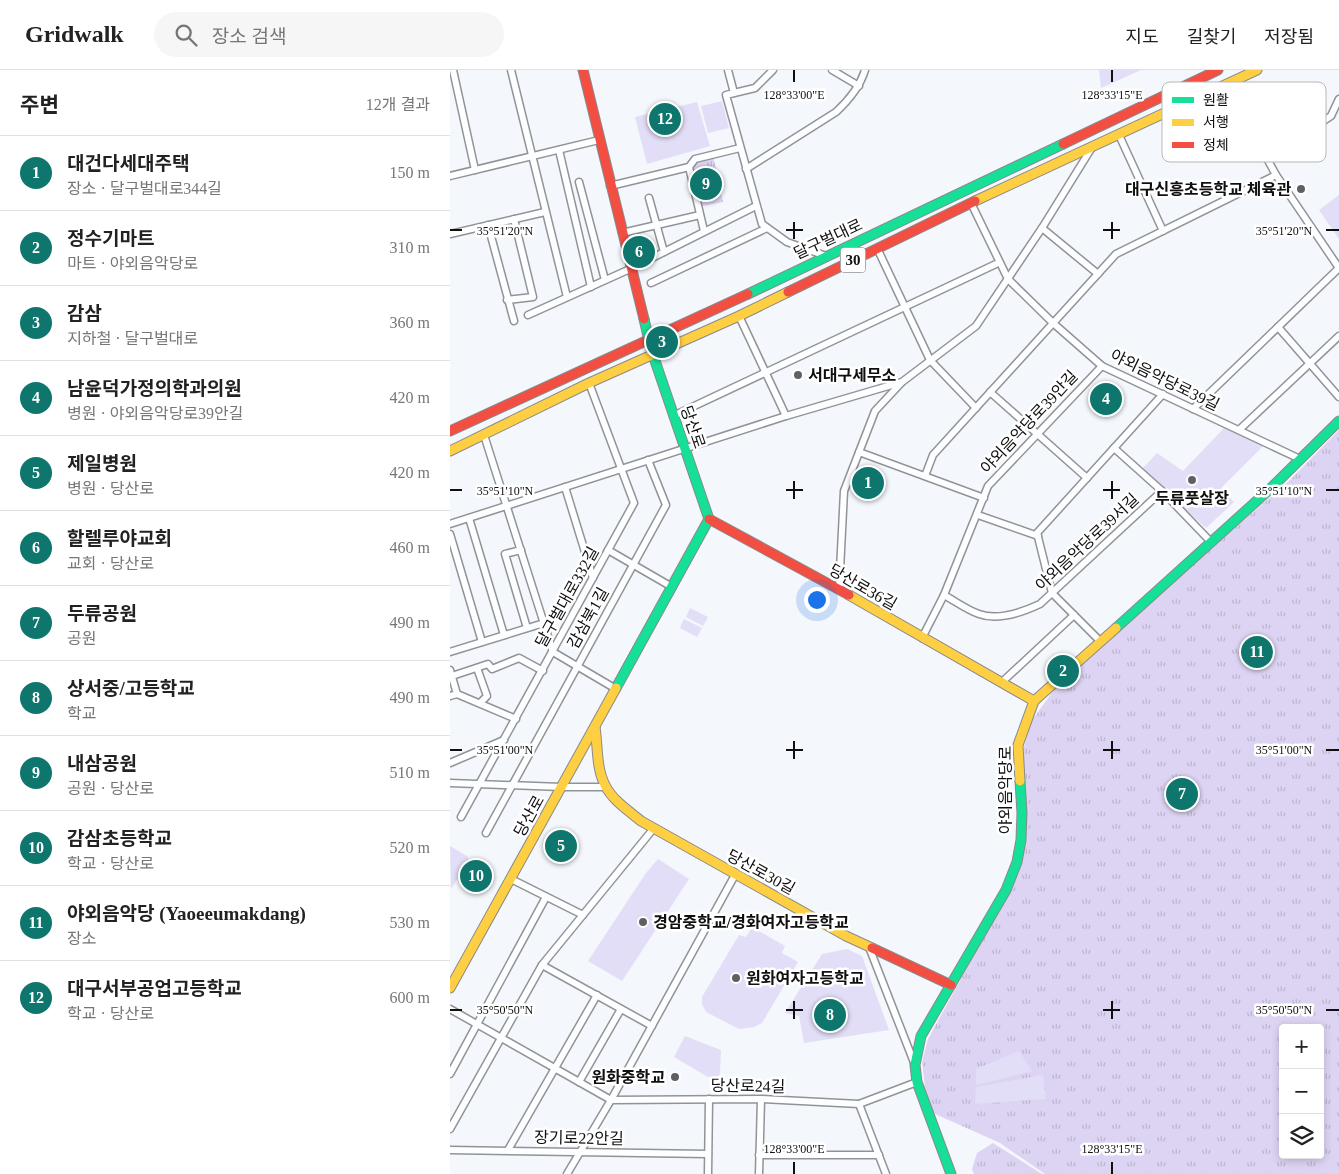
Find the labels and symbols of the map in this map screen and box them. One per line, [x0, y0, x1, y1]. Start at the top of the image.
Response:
legend [1162, 82, 1326, 162]
text: 128°33'00"E [763, 88, 825, 102]
text: 128°33'15"E [1081, 88, 1143, 102]
text: 원활 [1203, 93, 1229, 108]
pin: 12 [649, 100, 681, 138]
text: 서행 [1203, 115, 1229, 130]
text: 정체 [1203, 138, 1229, 153]
pin: 9 [690, 165, 722, 203]
place label: 대구신흥초등학교 체육관 [1125, 180, 1291, 198]
marker: 대구신흥초등학교 체육관 [1295, 183, 1307, 195]
street label: 달구벌대로 [791, 216, 865, 262]
text: 35°51'20"N [477, 224, 534, 238]
text: 35°51'20"N [1256, 224, 1313, 238]
pin: 6 [623, 233, 655, 271]
road number: 30 [840, 248, 866, 272]
pin: 3 [646, 323, 678, 361]
street label: 야외음악당로39길 [1108, 346, 1222, 414]
place label: 서대구세무소 [808, 367, 897, 384]
street label: 야외음악당로39안길 [977, 367, 1081, 477]
marker: 서대구세무소 [792, 369, 804, 381]
pin: 4 [1090, 380, 1122, 418]
street label: 당산로 [678, 403, 708, 451]
pin: 1 [852, 464, 884, 502]
marker: 두류풋살장 [1186, 474, 1198, 486]
text: 35°51'10"N [477, 484, 534, 498]
text: 35°51'10"N [1256, 484, 1313, 498]
street label: 야외음악당로39서길 [1032, 490, 1142, 594]
place label: 두류풋살장 [1155, 490, 1229, 507]
street label: 달구벌대로332길 [532, 544, 602, 650]
street label: 당산로36길 [826, 561, 900, 613]
street label: 감삼북1길 [564, 585, 612, 651]
your location [804, 587, 830, 613]
pin: 11 [1241, 633, 1273, 671]
pin: 2 [1047, 652, 1079, 690]
text: 35°51'00"N [477, 743, 534, 757]
text: 35°51'00"N [1256, 743, 1313, 757]
street label: 야외음악당로 [997, 746, 1014, 834]
pin: 7 [1166, 775, 1198, 813]
street label: 당산로 [511, 792, 547, 839]
pin: 5 [545, 827, 577, 865]
street label: 당산로30길 [724, 846, 798, 898]
pin: 10 [460, 857, 492, 895]
place label: 경암중학교/경화여자고등학교 [653, 913, 849, 931]
marker: 경암중학교/경화여자고등학교 [637, 916, 649, 928]
place label: 원화여자고등학교 [746, 969, 864, 987]
marker: 원화여자고등학교 [730, 972, 742, 984]
pin: 8 [814, 996, 846, 1034]
text: 35°50'50"N [477, 1003, 534, 1017]
text: 35°50'50"N [1256, 1003, 1313, 1017]
place label: 원화중학교 [591, 1068, 665, 1086]
marker: 원화중학교 [669, 1071, 681, 1083]
street label: 당산로24길 [710, 1077, 786, 1095]
street label: 장기로22안길 [534, 1129, 624, 1147]
text: 128°33'00"E [763, 1142, 825, 1156]
text: 128°33'15"E [1081, 1142, 1143, 1156]

